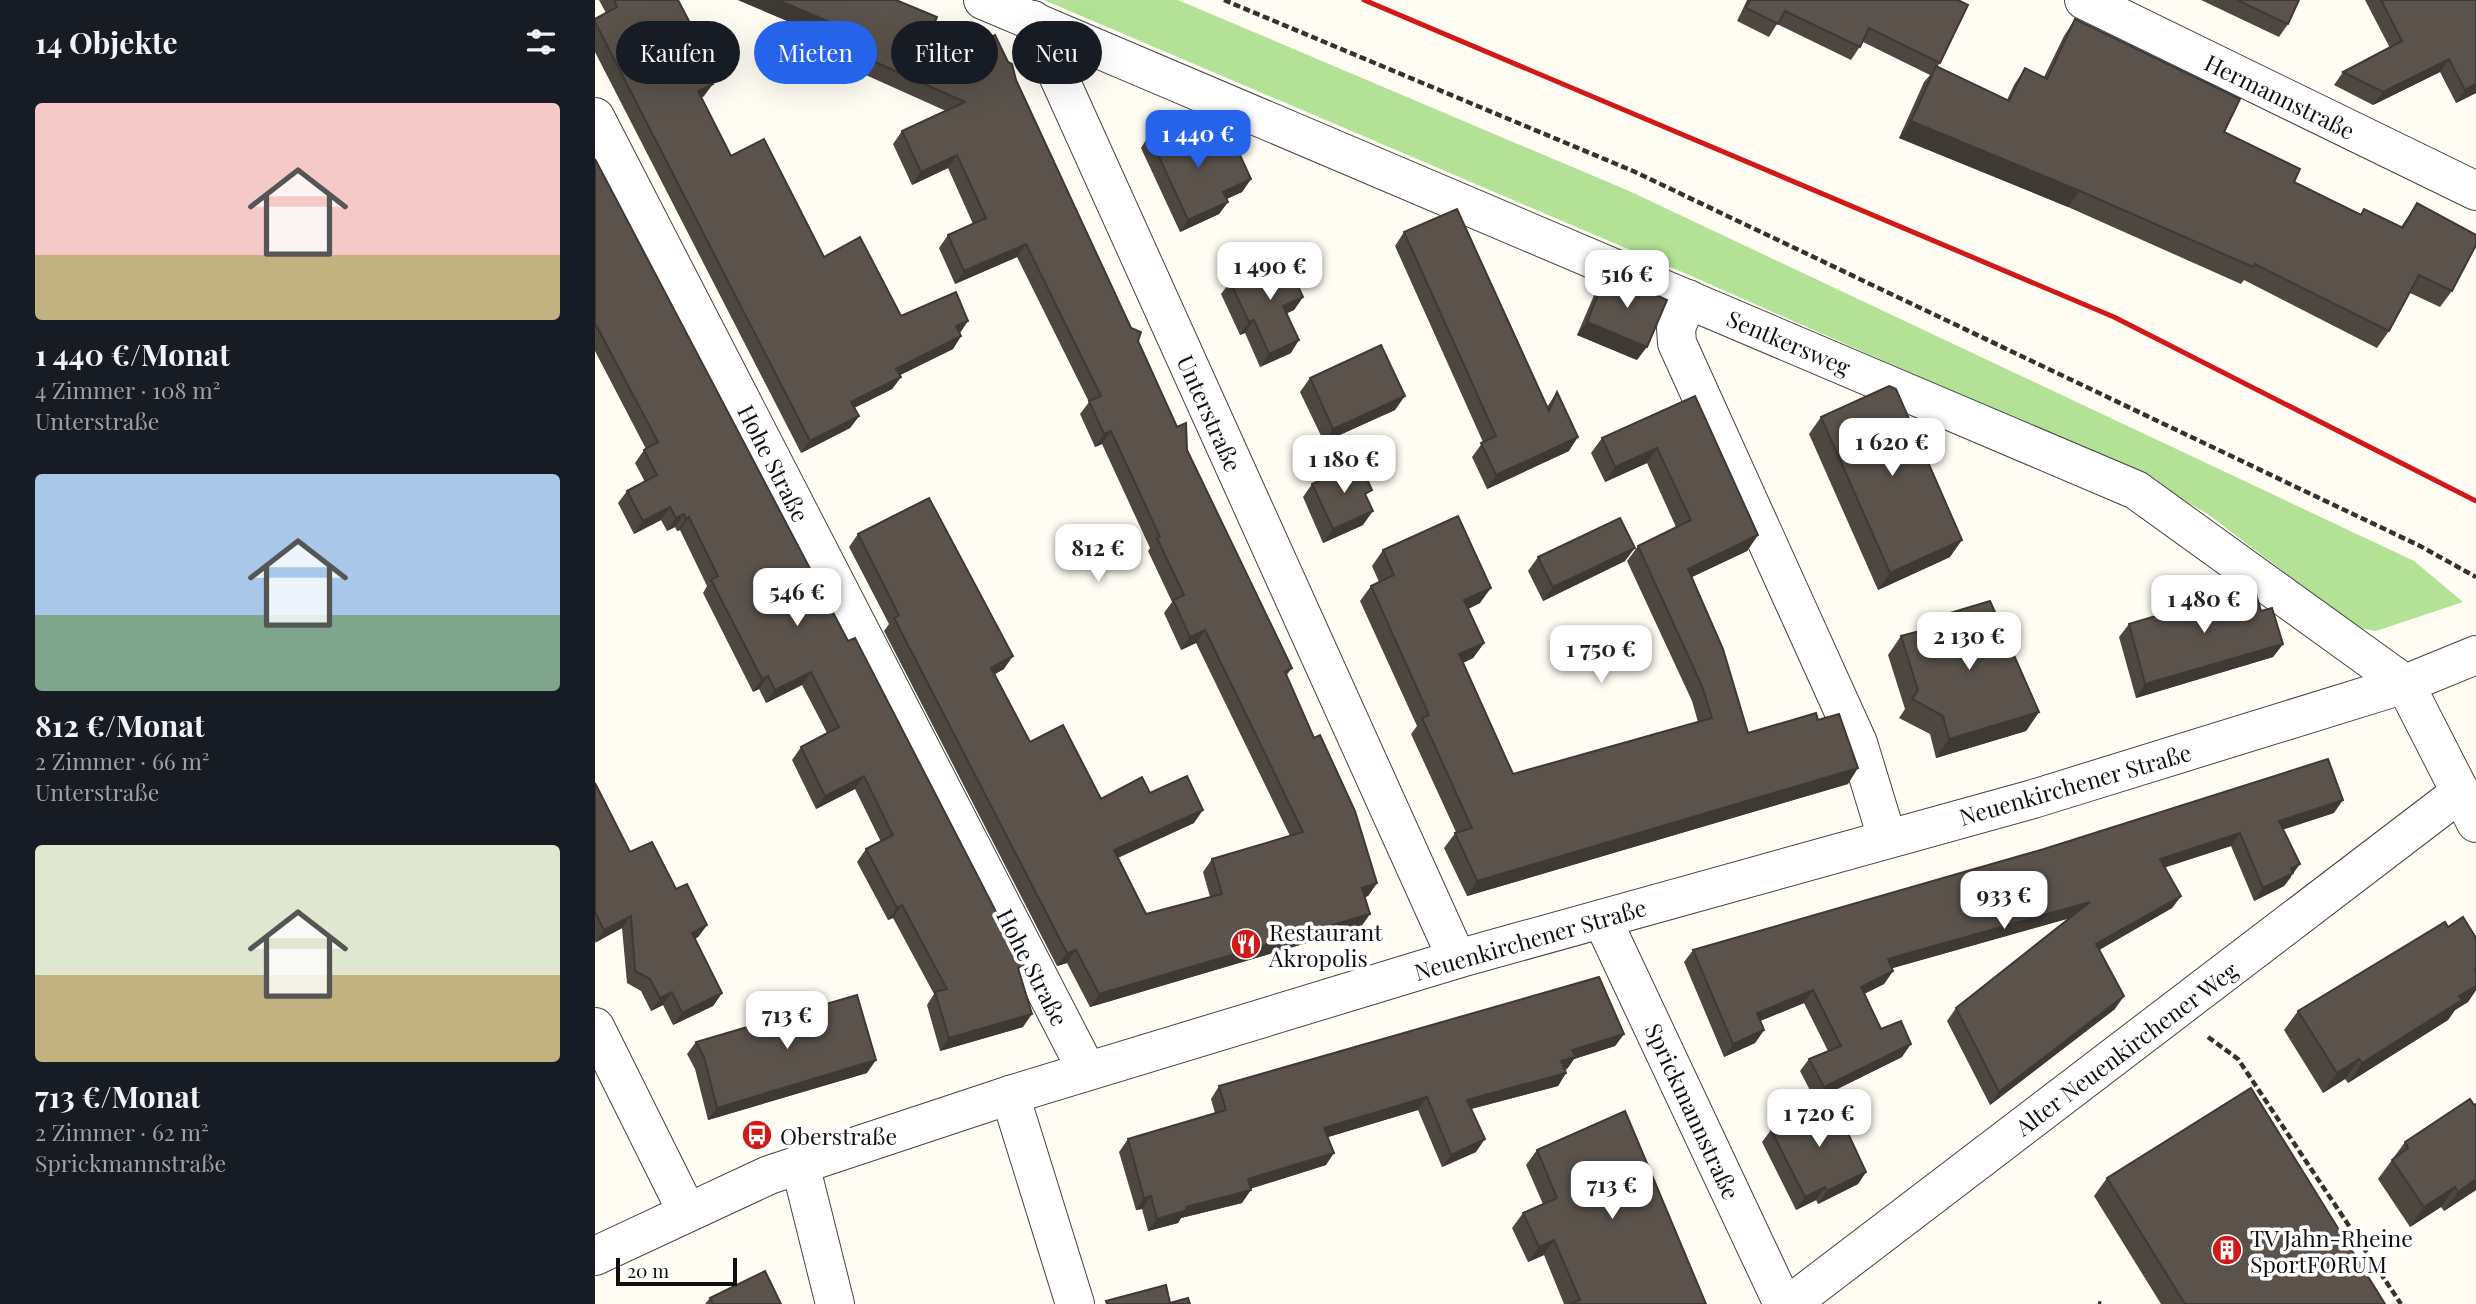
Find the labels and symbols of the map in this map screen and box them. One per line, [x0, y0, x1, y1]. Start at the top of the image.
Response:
street label: Hermannstraße [2200, 46, 2360, 146]
pin: 1 440 € [1133, 110, 1263, 170]
pin: 1 490 € [1205, 243, 1335, 302]
pin: 516 € [1578, 250, 1676, 310]
street label: Sentkersweg [1722, 302, 1856, 382]
street label: Unterstraße [1171, 350, 1249, 476]
street label: Hohe Straße [731, 399, 817, 527]
pin: 1 620 € [1827, 419, 1957, 478]
pin: 1 180 € [1279, 435, 1409, 495]
pin: 812 € [1049, 524, 1147, 584]
pin: 546 € [748, 568, 846, 628]
pin: 1 480 € [2139, 576, 2269, 635]
pin: 2 130 € [1904, 612, 2034, 672]
pin: 1 750 € [1536, 626, 1666, 685]
street label: Neuenkirchener Straße [1955, 736, 2195, 832]
pin: 933 € [1955, 872, 2053, 931]
street label: Neuenkirchener Straße [1410, 891, 1650, 987]
street label: Hohe Straße [990, 903, 1076, 1031]
place label: Restaurant Akropolis [1268, 916, 1383, 973]
restaurant icon: Restaurant Akropolis [1229, 927, 1263, 961]
street label: Alter Neuenkirchener Weg [2008, 954, 2244, 1143]
pin: 713 € [738, 992, 836, 1051]
street label: Sprickmannstraße [1639, 1018, 1747, 1204]
pin: 1 720 € [1754, 1090, 1884, 1149]
bus stop icon: Oberstraße [740, 1118, 774, 1152]
place label: Oberstraße [780, 1120, 897, 1151]
pin: 713 € [1563, 1162, 1661, 1221]
place label: TV Jahn-Rheine SportFORUM [2250, 1222, 2413, 1279]
building icon: TV Jahn-Rheine SportFORUM [2210, 1233, 2244, 1267]
scale bar [616, 1255, 737, 1287]

